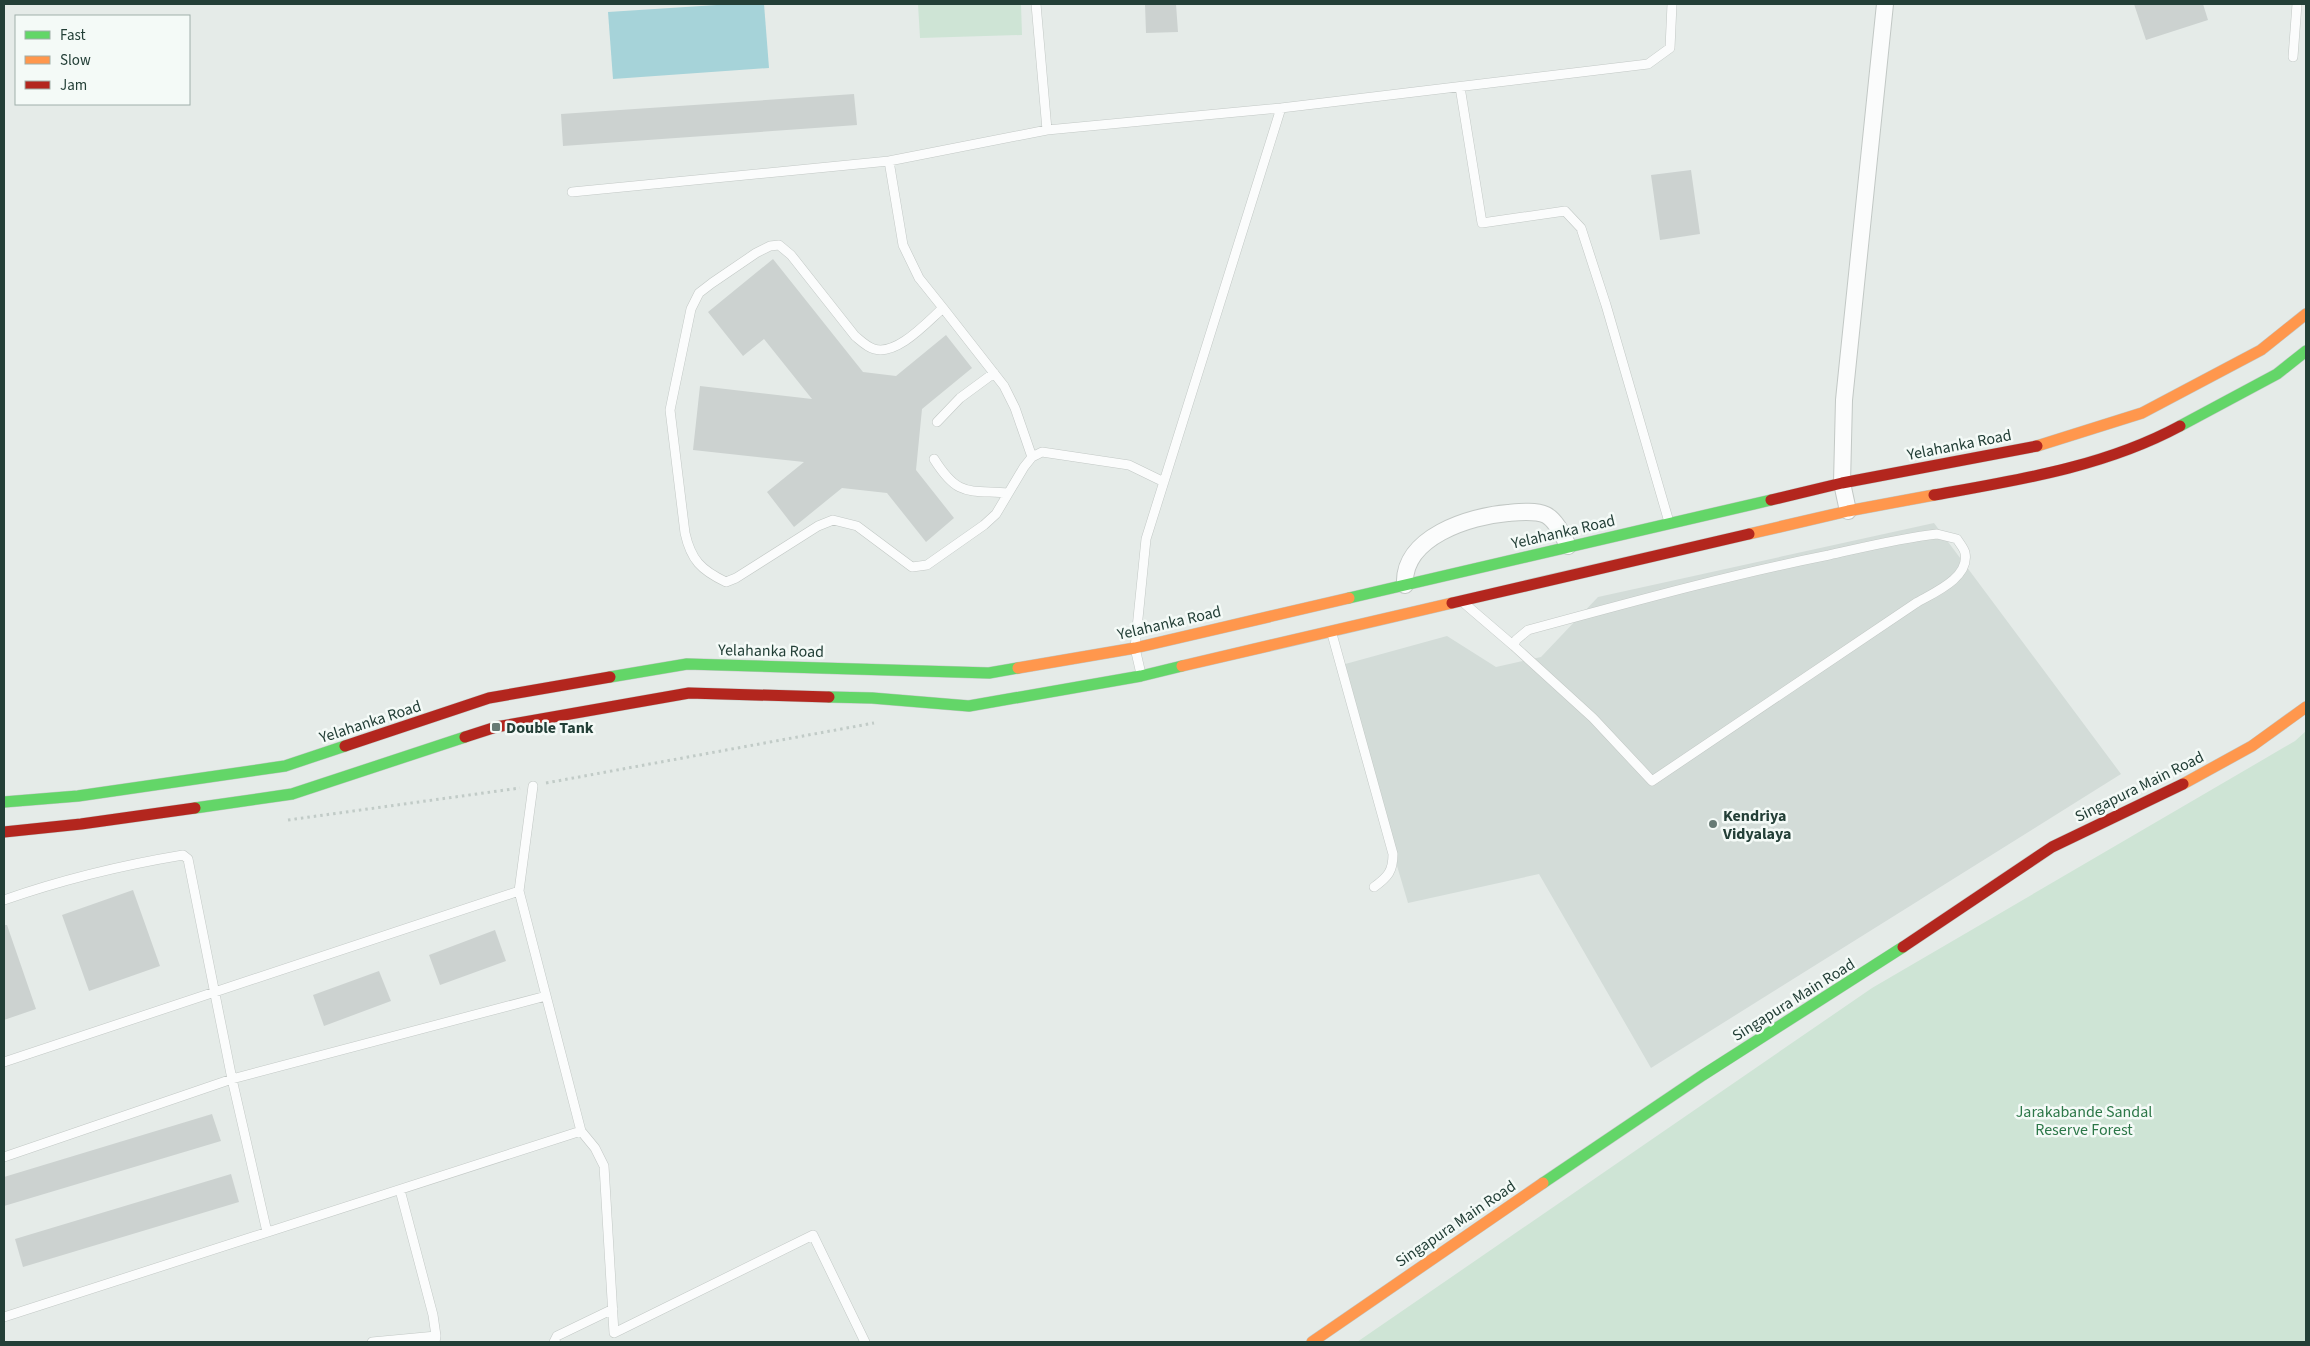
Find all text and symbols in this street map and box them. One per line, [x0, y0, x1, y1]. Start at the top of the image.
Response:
legend [15, 15, 190, 105]
text: Fast [60, 25, 86, 46]
text: Slow [60, 50, 91, 71]
text: Jam [60, 75, 87, 96]
street label: Yelahanka Road [1904, 424, 2013, 466]
street label: Yelahanka Road [1508, 509, 1617, 555]
street label: Yelahanka Road [1114, 600, 1223, 646]
street label: Yelahanka Road [717, 639, 824, 663]
street label: Yelahanka Road [316, 695, 424, 749]
place label: Double Tank [506, 717, 594, 739]
marker: Double Tank [490, 721, 502, 733]
street label: Singapura Main Road [2071, 746, 2208, 828]
place label: Kendriya Vidyalaya [1722, 805, 1791, 845]
marker: Kendriya Vidyalaya [1707, 818, 1719, 830]
street label: Singapura Main Road [1728, 953, 1859, 1047]
park label: Jarakabande Sandal Reserve Forest [2016, 1101, 2152, 1141]
street label: Singapura Main Road [1391, 1175, 1520, 1272]

